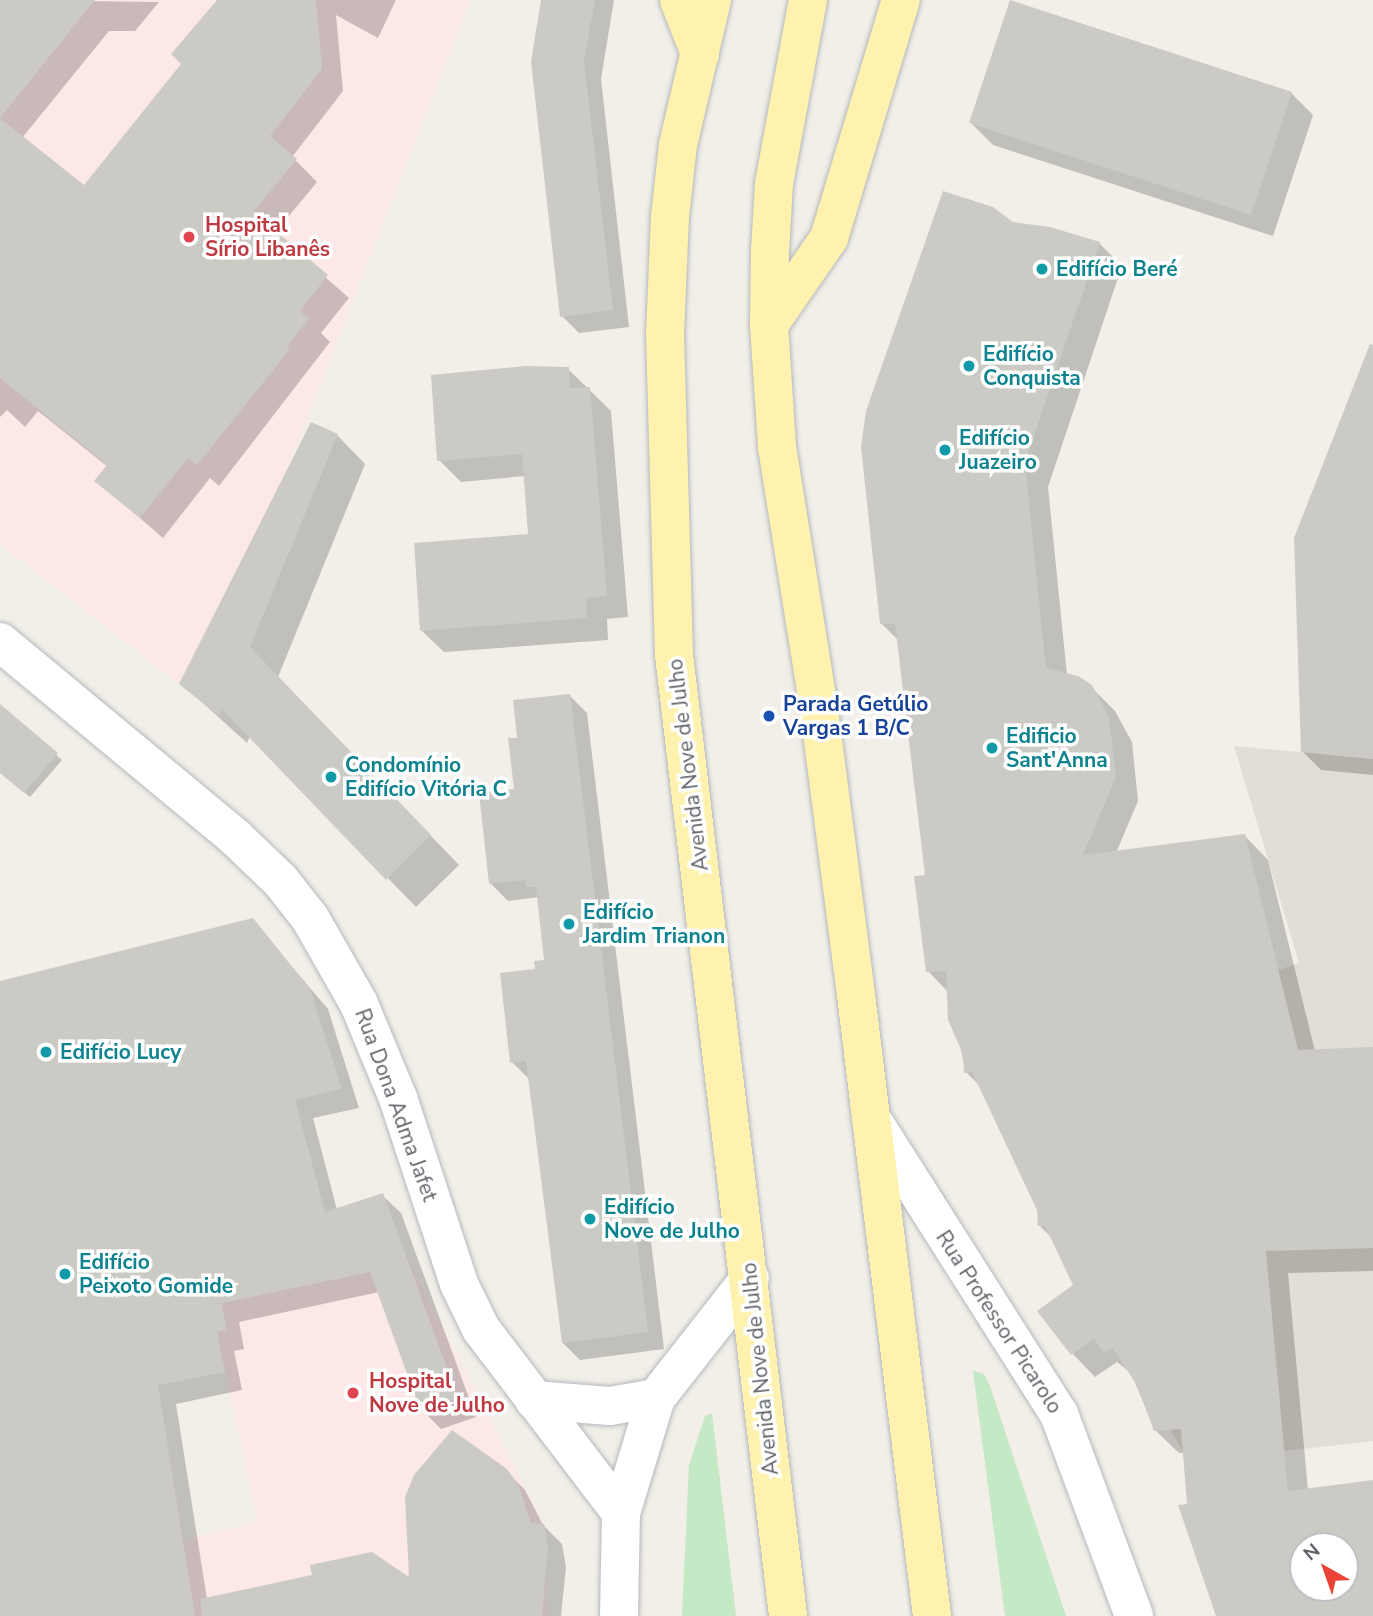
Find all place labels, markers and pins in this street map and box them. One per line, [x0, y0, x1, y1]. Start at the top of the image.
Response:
place label: Hospital Sírio Libanês [205, 212, 330, 262]
marker: Hospital Sírio Libanês [179, 227, 199, 247]
place label: Edifício Beré [1056, 256, 1178, 282]
marker: Edifício Beré [1034, 261, 1050, 277]
place label: Edifício Conquista [983, 341, 1081, 391]
marker: Edifício Conquista [961, 358, 977, 374]
place label: Edifício Juazeiro [959, 425, 1037, 475]
marker: Edifício Juazeiro [937, 442, 953, 458]
place label: Parada Getúlio Vargas 1 B/C [783, 691, 928, 741]
marker: Parada Getúlio Vargas 1 B/C [761, 708, 777, 724]
place label: Edificio Sant'Anna [1006, 723, 1108, 773]
marker: Edificio Sant'Anna [984, 740, 1000, 756]
place label: Condomínio Edifício Vitória C [345, 752, 507, 802]
marker: Condomínio Edifício Vitória C [323, 769, 339, 785]
place label: Edifício Jardim Trianon [583, 899, 725, 949]
marker: Edifício Jardim Trianon [561, 916, 577, 932]
place label: Edifício Lucy [60, 1039, 181, 1065]
marker: Edifício Lucy [38, 1044, 54, 1060]
place label: Edifício Nove de Julho [604, 1194, 740, 1244]
marker: Edifício Nove de Julho [582, 1211, 598, 1227]
place label: Edifício Peixoto Gomide [79, 1249, 233, 1299]
marker: Edifício Peixoto Gomide [57, 1266, 73, 1282]
place label: Hospital Nove de Julho [369, 1368, 505, 1418]
marker: Hospital Nove de Julho [343, 1383, 363, 1403]

